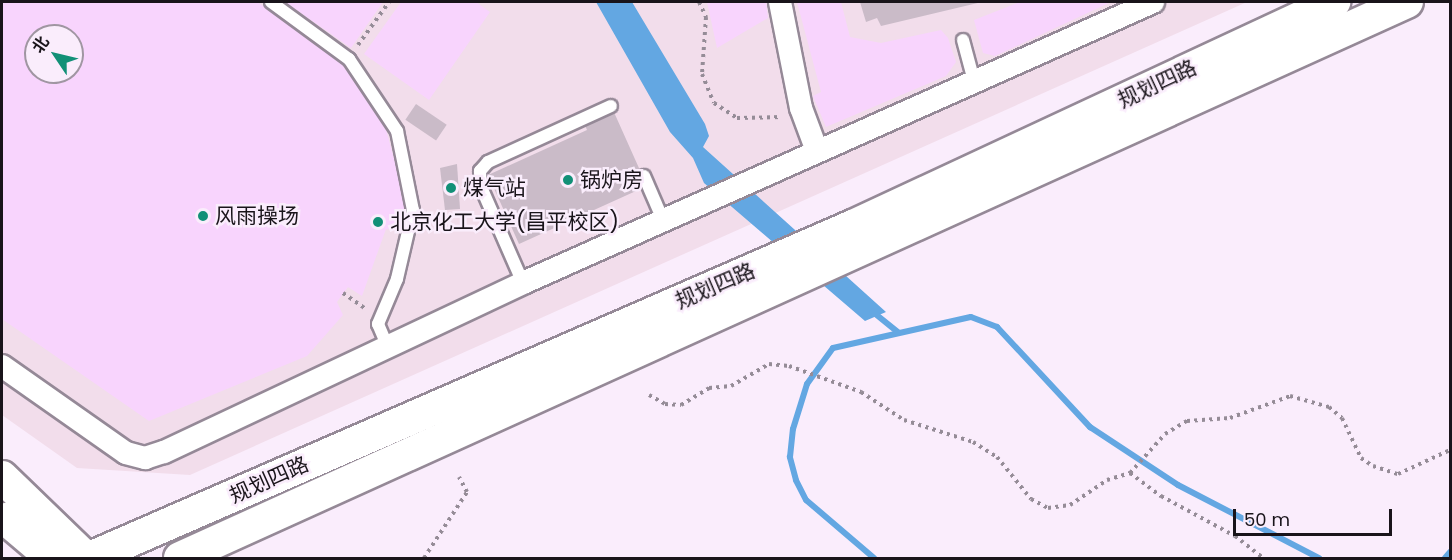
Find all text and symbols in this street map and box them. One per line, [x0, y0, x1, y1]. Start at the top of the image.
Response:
north arrow [24, 24, 84, 84]
text: 北 [26, 31, 54, 58]
street label: 规划四路 [1114, 55, 1200, 113]
place label: 锅炉房 [580, 167, 643, 193]
marker: 锅炉房 [561, 173, 575, 187]
place label: 煤气站 [463, 175, 526, 201]
marker: 煤气站 [444, 181, 458, 195]
place label: 风雨操场 [215, 203, 299, 229]
marker: 风雨操场 [196, 209, 210, 223]
place label: 北京化工大学(昌平校区) [390, 209, 619, 235]
marker: 北京化工大学(昌平校区) [371, 215, 385, 229]
street label: 规划四路 [671, 258, 759, 314]
street label: 规划四路 [226, 451, 312, 509]
scale bar [1236, 497, 1395, 535]
text: 50 m [1244, 507, 1290, 532]

